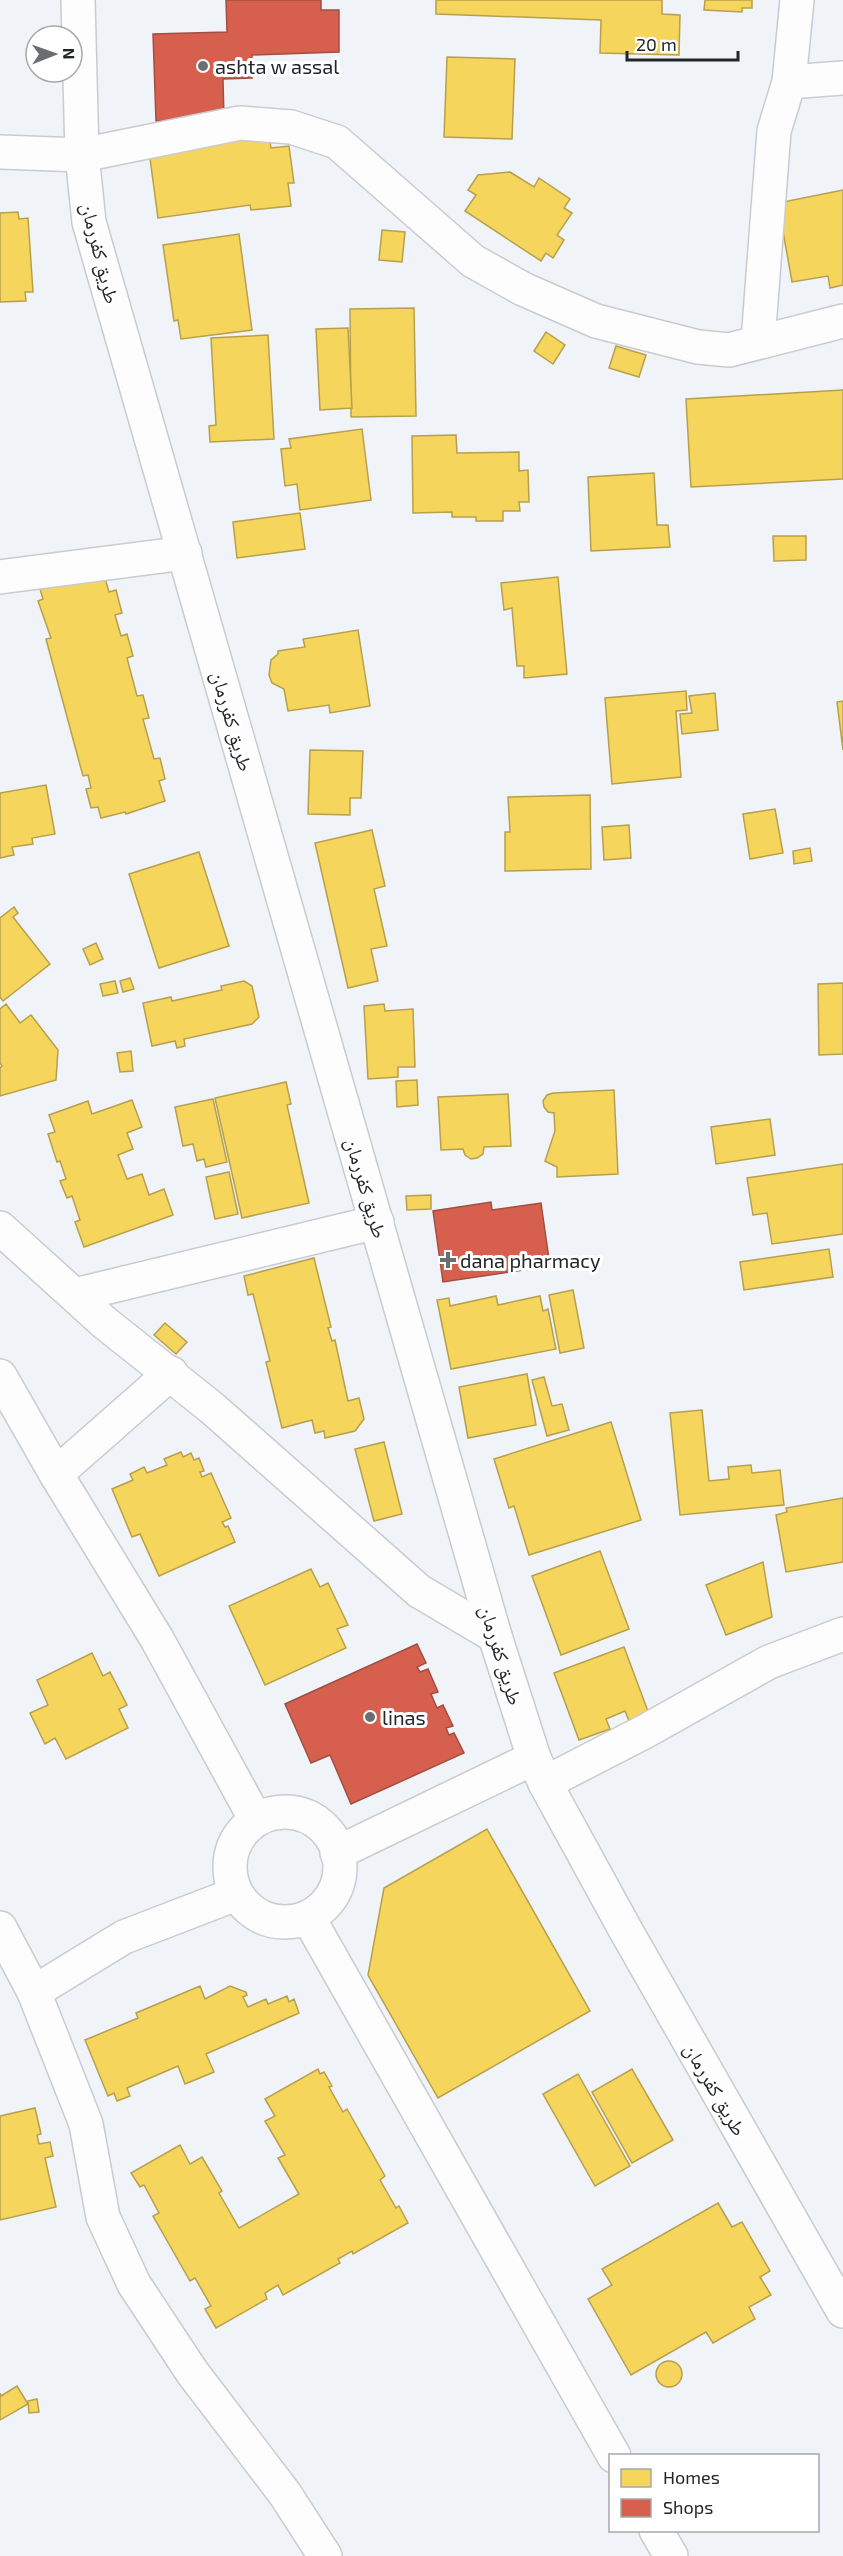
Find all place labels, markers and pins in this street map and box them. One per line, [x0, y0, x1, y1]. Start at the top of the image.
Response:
place label: ashta w assal [215, 54, 339, 78]
marker: ashta w assal [196, 59, 210, 73]
place label: dana pharmacy [460, 1248, 601, 1272]
marker: dana pharmacy [441, 1253, 455, 1267]
place label: linas [382, 1705, 426, 1729]
marker: linas [363, 1710, 377, 1724]

